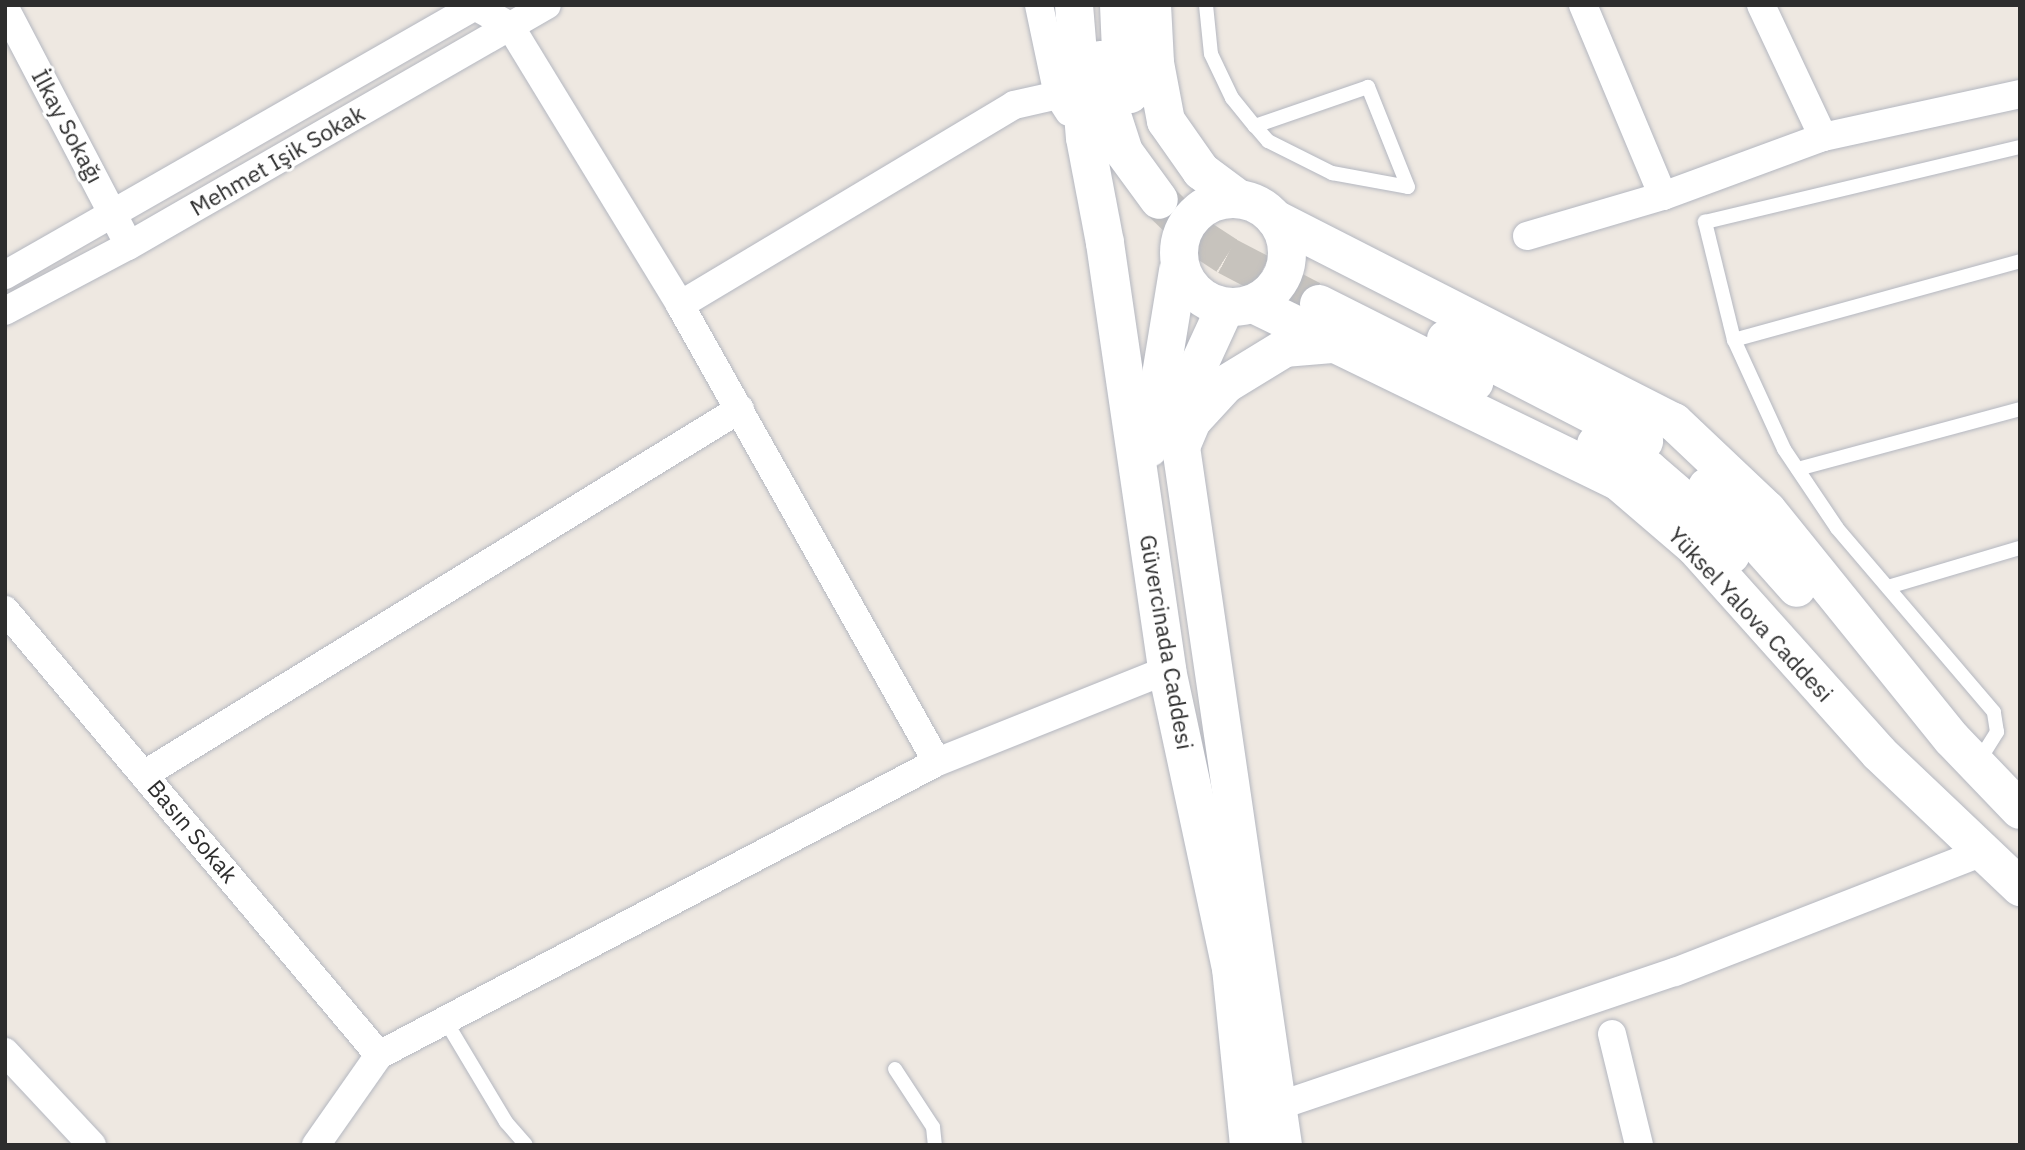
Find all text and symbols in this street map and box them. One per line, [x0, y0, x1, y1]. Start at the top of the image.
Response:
street label: İlkay Sokağı [26, 64, 110, 188]
street label: Mehmet Işik Sokak [185, 99, 369, 221]
street label: Yüksel Yalova Caddesi [1663, 521, 1839, 707]
street label: Güvercinada Caddesi [1135, 532, 1199, 752]
street label: Basın Sokak [142, 774, 244, 888]

